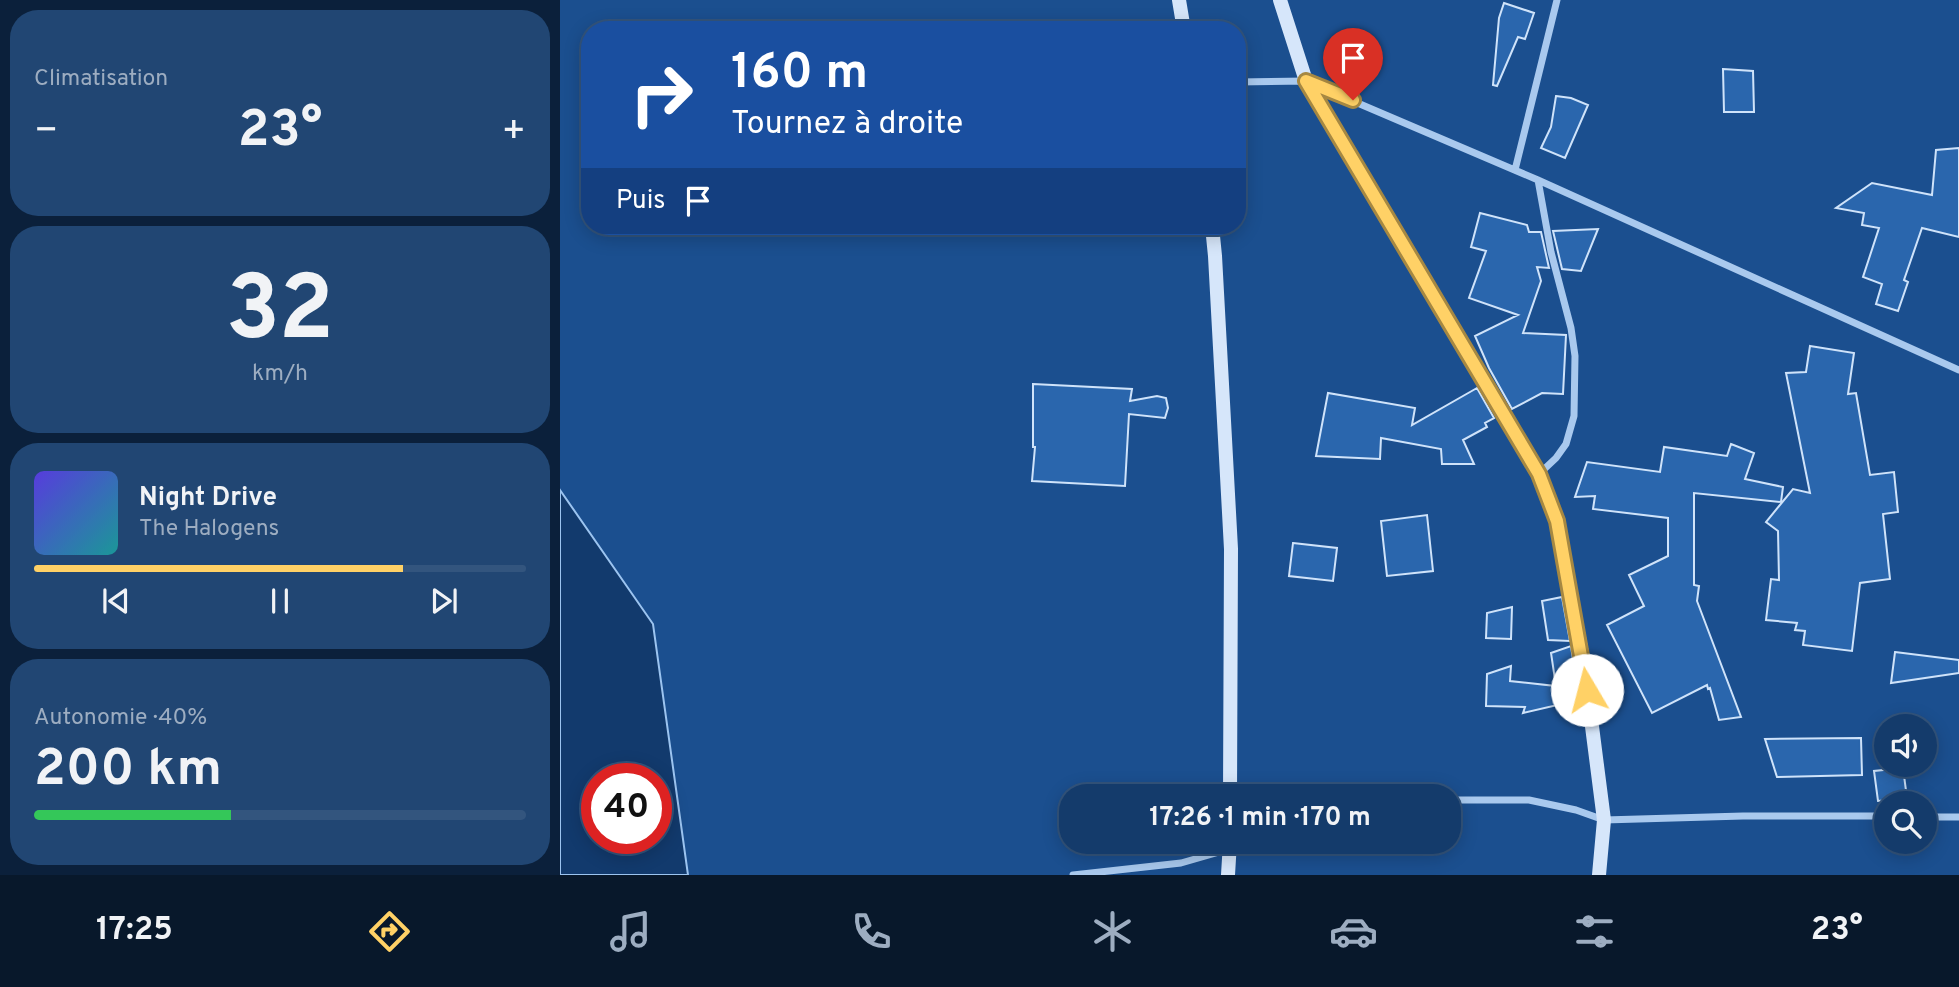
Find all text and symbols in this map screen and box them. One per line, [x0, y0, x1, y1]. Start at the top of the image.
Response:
pin [1323, 28, 1383, 100]
icon: arrive [1334, 39, 1372, 77]
text: 160 m [731, 44, 868, 106]
icon: right [616, 49, 707, 140]
text: Climatisation [34, 65, 168, 94]
text: 23° [238, 99, 322, 165]
text: Tournez à droite [731, 105, 963, 145]
text: − [34, 108, 59, 157]
text: + [501, 108, 526, 157]
icon: arrive [679, 182, 717, 220]
text: Puis [616, 185, 665, 218]
text: 32 [226, 257, 334, 372]
text: km/h [252, 360, 308, 389]
text: Night Drive [139, 482, 277, 515]
text: The Halogens [139, 515, 279, 544]
icon: previous [97, 582, 135, 620]
icon: pause [261, 582, 299, 620]
icon: next [425, 582, 463, 620]
position arrow [1550, 653, 1624, 727]
text: Autonomie · 40% [34, 704, 207, 733]
map controls [1874, 714, 1937, 854]
button: sound [1874, 714, 1937, 777]
text: 200 km [34, 738, 222, 804]
speed limit sign: 40 [581, 763, 672, 854]
button: search [1874, 791, 1937, 854]
text: 17:26 · 1 min · 170 m [1149, 802, 1371, 835]
icon: directions [365, 907, 414, 956]
icon: music [606, 907, 655, 956]
icon: phone [847, 907, 896, 956]
icon: climate [1088, 907, 1137, 956]
icon: car [1329, 907, 1378, 956]
icon: filters [1570, 907, 1619, 956]
text: 17:25 [96, 911, 173, 951]
text: 23° [1811, 911, 1863, 951]

